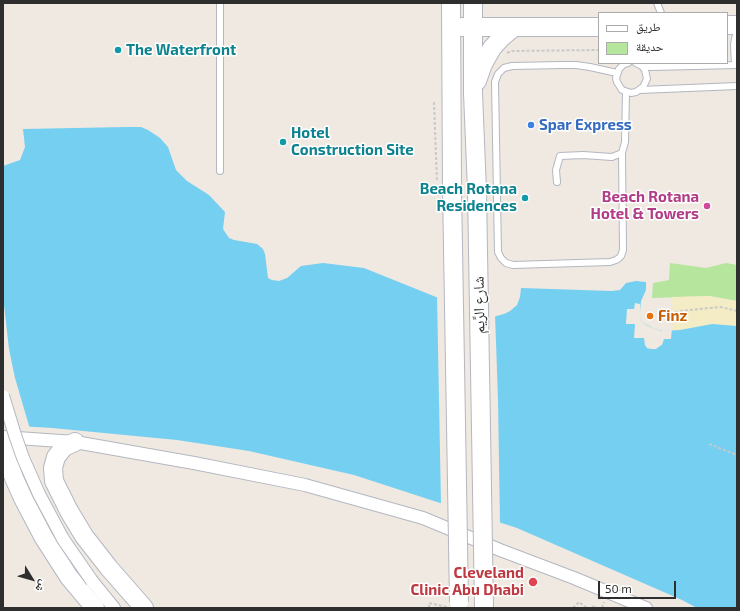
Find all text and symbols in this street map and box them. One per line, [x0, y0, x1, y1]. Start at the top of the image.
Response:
legend [598, 12, 728, 64]
text: طريق [636, 19, 661, 33]
text: حديقة [636, 39, 664, 53]
place label: The Waterfront [126, 41, 236, 59]
marker: The Waterfront [113, 45, 123, 55]
place label: Spar Express [539, 116, 632, 134]
marker: Spar Express [526, 120, 536, 130]
place label: Hotel Construction Site [291, 124, 414, 159]
marker: Hotel Construction Site [278, 137, 288, 147]
place label: Beach Rotana Residences [420, 180, 517, 215]
place label: Beach Rotana Hotel & Towers [591, 188, 699, 223]
marker: Beach Rotana Residences [520, 193, 530, 203]
marker: Beach Rotana Hotel & Towers [702, 201, 712, 211]
street label: شارع الرِّيم [469, 276, 489, 334]
place label: Finz [658, 307, 687, 325]
marker: Finz [645, 311, 655, 321]
north arrow [12, 559, 52, 599]
place label: Cleveland Clinic Abu Dhabi [410, 564, 524, 599]
scale bar [600, 573, 678, 599]
marker: Cleveland Clinic Abu Dhabi [527, 576, 539, 588]
text: ش [33, 578, 51, 595]
text: 50 m [605, 581, 632, 595]

